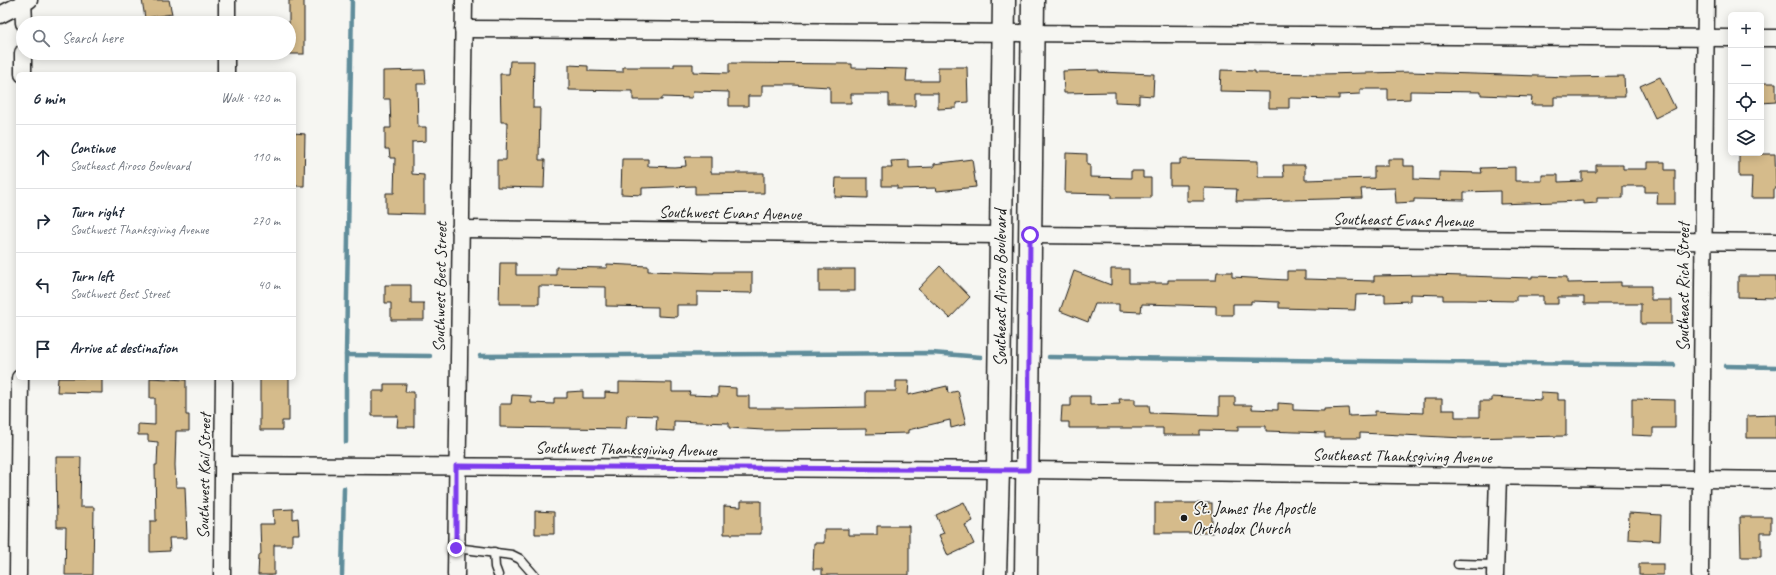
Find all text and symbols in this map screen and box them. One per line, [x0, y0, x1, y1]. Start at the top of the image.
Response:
map controls [1728, 12, 1764, 156]
button: + [1728, 12, 1764, 48]
search box [16, 16, 296, 60]
icon: search [30, 27, 52, 49]
text: Search here [62, 29, 123, 48]
button: − [1728, 48, 1764, 84]
button: locate [1728, 84, 1764, 120]
text: 6 min [32, 88, 65, 109]
text: Walk · 420 m [221, 90, 280, 106]
button: layers [1728, 120, 1764, 156]
text: Continue [70, 139, 115, 158]
icon: ahead [32, 146, 54, 168]
text: 110 m [252, 149, 280, 165]
text: Southeast Airoso Boulevard [70, 158, 190, 174]
street label: Southwest Evans Avenue [659, 201, 803, 225]
text: Turn right [70, 203, 123, 222]
street label: Southeast Airoso Boulevard [990, 207, 1011, 366]
street label: Southeast Evans Avenue [1333, 208, 1475, 232]
icon: right [32, 210, 54, 232]
text: 270 m [252, 213, 280, 229]
street label: Southwest Best Street [428, 219, 452, 352]
street label: Southeast Rich Street [1673, 220, 1694, 352]
text: Southwest Thanksgiving Avenue [70, 222, 209, 238]
route start [1021, 226, 1039, 244]
text: Turn left [70, 267, 113, 286]
icon: left [32, 274, 54, 296]
text: 40 m [258, 277, 280, 293]
text: Southwest Best Street [70, 286, 170, 302]
icon: arrive [32, 338, 54, 360]
text: Arrive at destination [70, 339, 177, 358]
street label: Southwest Kail Street [192, 411, 216, 539]
street label: Southwest Thanksgiving Avenue [535, 437, 718, 461]
street label: Southeast Thanksgiving Avenue [1312, 444, 1493, 468]
place label: St. James the Apostle Orthodox Church [1192, 498, 1317, 539]
marker: St. James the Apostle Orthodox Church [1179, 513, 1189, 523]
route end [447, 539, 465, 557]

